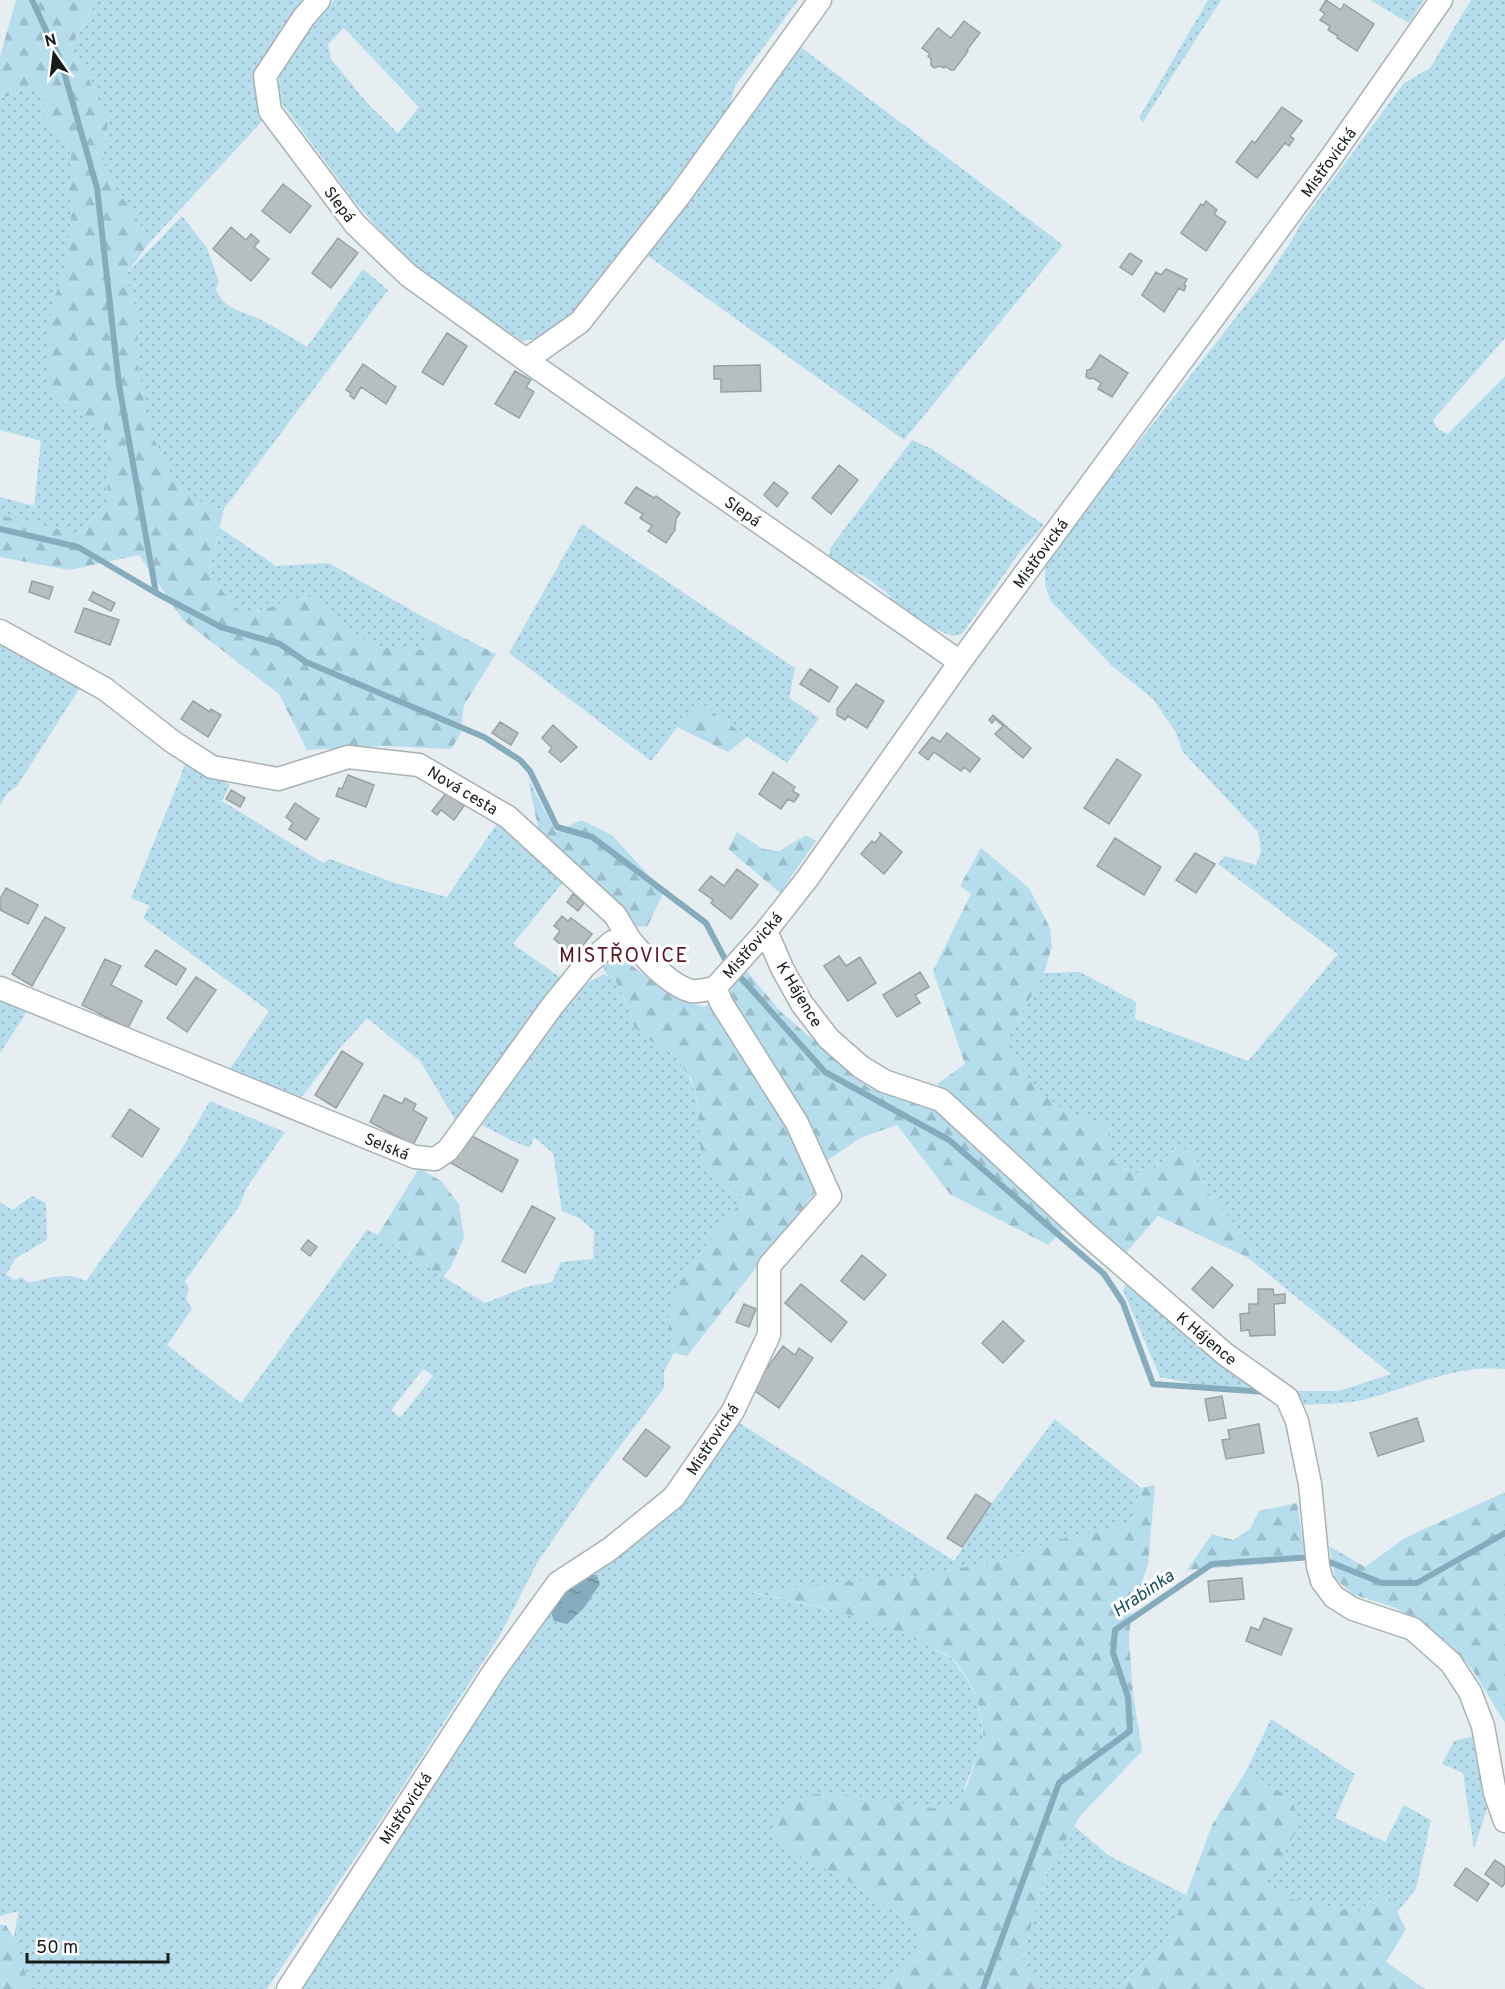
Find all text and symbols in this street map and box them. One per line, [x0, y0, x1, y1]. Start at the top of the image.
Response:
north arrow [24, 24, 84, 84]
text: N [43, 30, 59, 52]
street label: Mistřovická [1298, 124, 1362, 202]
street label: Slepá [318, 183, 358, 227]
street label: Slepá [720, 493, 764, 532]
street label: Mistřovická [1010, 515, 1074, 593]
street label: Nová cesta [423, 763, 501, 821]
street label: Mistřovická [719, 909, 788, 984]
district label: MISTŘOVICE [559, 942, 689, 970]
street label: K Hájence [771, 959, 826, 1031]
street label: Selská [361, 1130, 412, 1166]
street label: K Hájence [1171, 1308, 1240, 1371]
street label: Mistřovická [683, 1400, 744, 1480]
water label: Hrabinka [1109, 1565, 1180, 1623]
street label: Mistřovická [376, 1769, 437, 1849]
scale bar [27, 1926, 168, 1964]
text: 50 m [36, 1937, 78, 1960]

